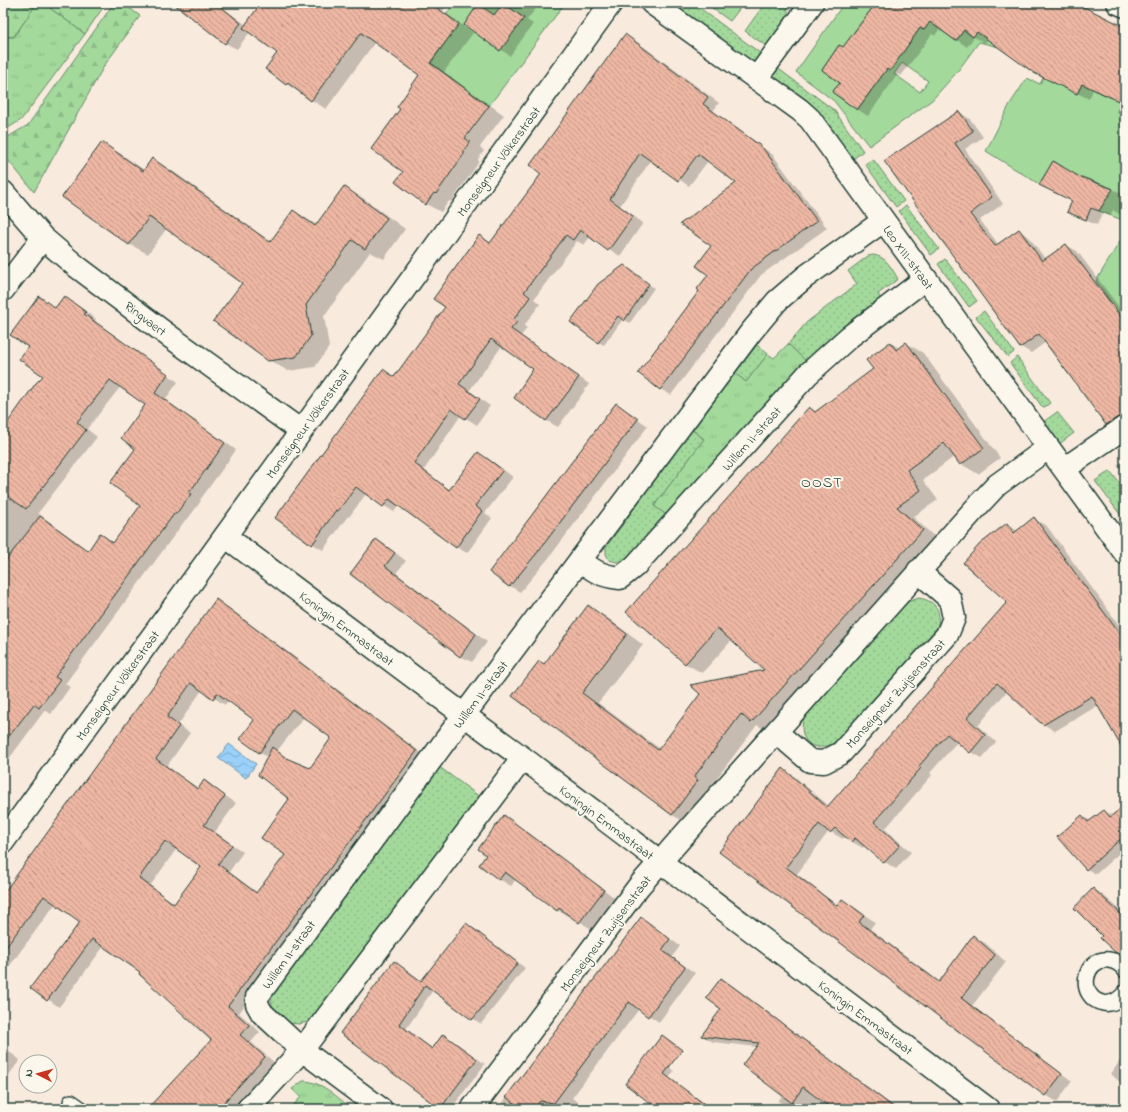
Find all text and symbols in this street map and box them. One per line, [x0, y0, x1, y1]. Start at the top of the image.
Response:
street label: Monseigneur Völkerstraat [453, 102, 547, 222]
street label: Leo XIII-straat [878, 222, 938, 295]
street label: Ringvaert [120, 297, 170, 342]
street label: Monseigneur Völkerstraat [262, 364, 356, 484]
street label: Willem II-straat [718, 402, 787, 475]
district label: OOST [801, 472, 843, 494]
street label: Koningin Emmastraat [294, 587, 398, 672]
street label: Monseigneur Völkerstraat [72, 626, 166, 746]
street label: Monseigneur Zwijsenstraat [842, 635, 952, 754]
street label: Willem II-straat [449, 656, 514, 733]
street label: Koningin Emmastraat [554, 781, 658, 866]
street label: Monseigneur Zwijsenstraat [556, 871, 658, 997]
street label: Willem II-straat [258, 916, 321, 993]
street label: Koningin Emmastraat [813, 976, 917, 1061]
north arrow [18, 1054, 58, 1094]
text: N [21, 1069, 37, 1078]

